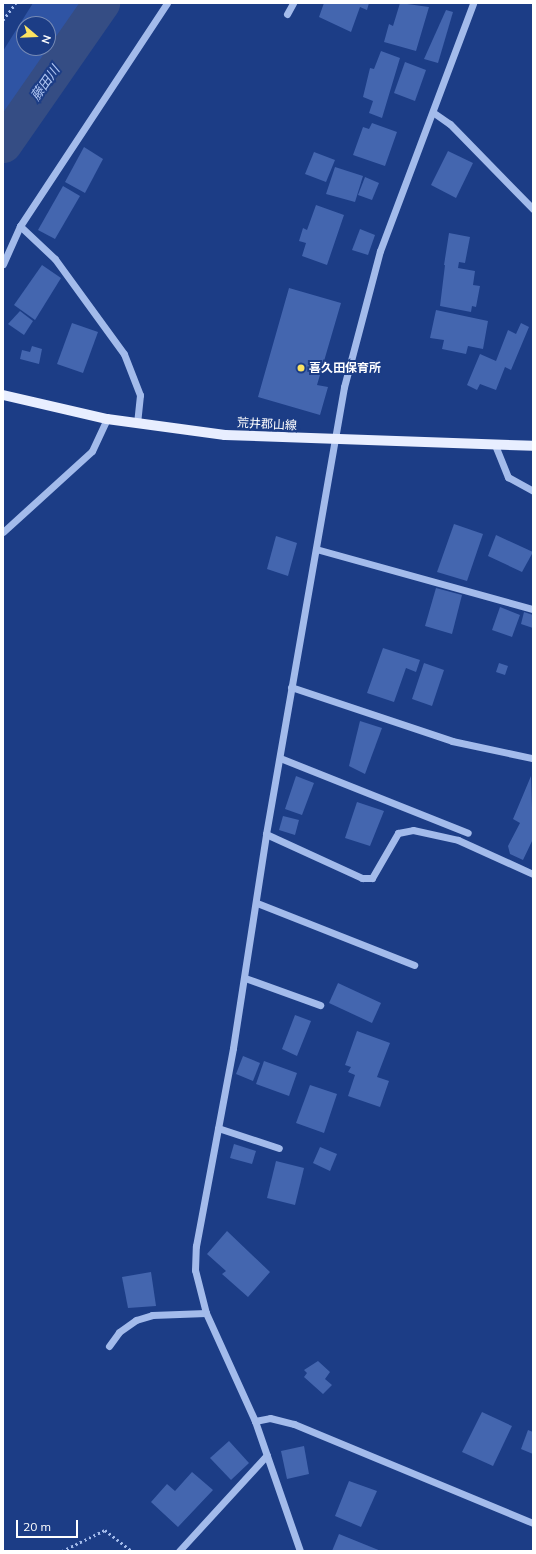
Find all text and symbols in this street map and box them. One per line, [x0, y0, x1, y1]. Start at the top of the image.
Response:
north arrow [16, 16, 56, 56]
text: N [38, 33, 54, 46]
water label: 藤田川 [27, 63, 63, 103]
place label: 喜久田保育所 [309, 361, 381, 375]
marker: 喜久田保育所 [296, 363, 306, 373]
street label: 荒井郡山線 [237, 415, 297, 433]
scale bar [18, 1512, 80, 1538]
text: 20 m [23, 1519, 51, 1534]

